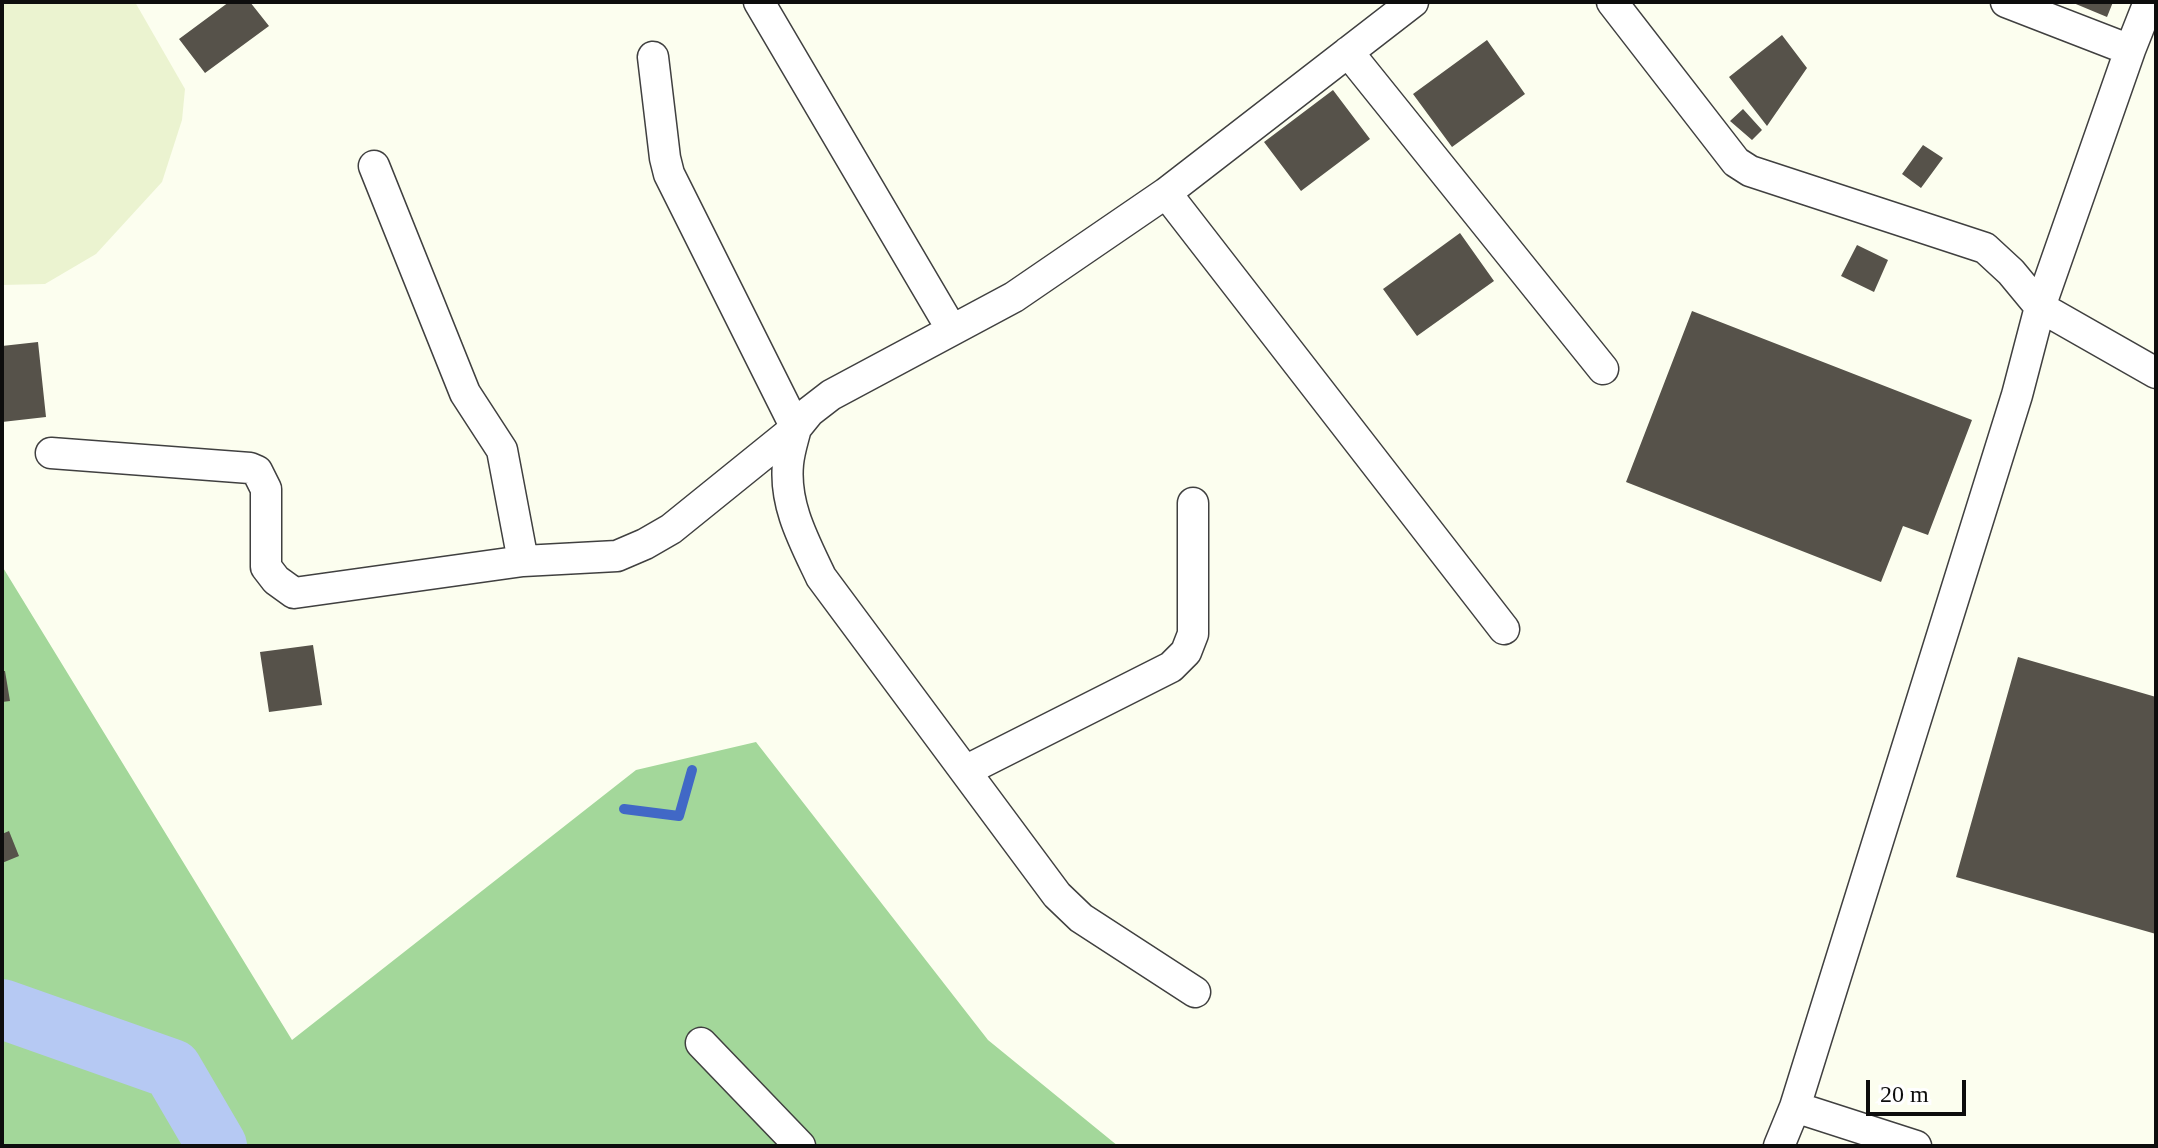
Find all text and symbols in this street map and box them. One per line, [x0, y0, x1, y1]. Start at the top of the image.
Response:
scale bar [1870, 1064, 1970, 1114]
text: 20 m [1880, 1081, 1929, 1107]

